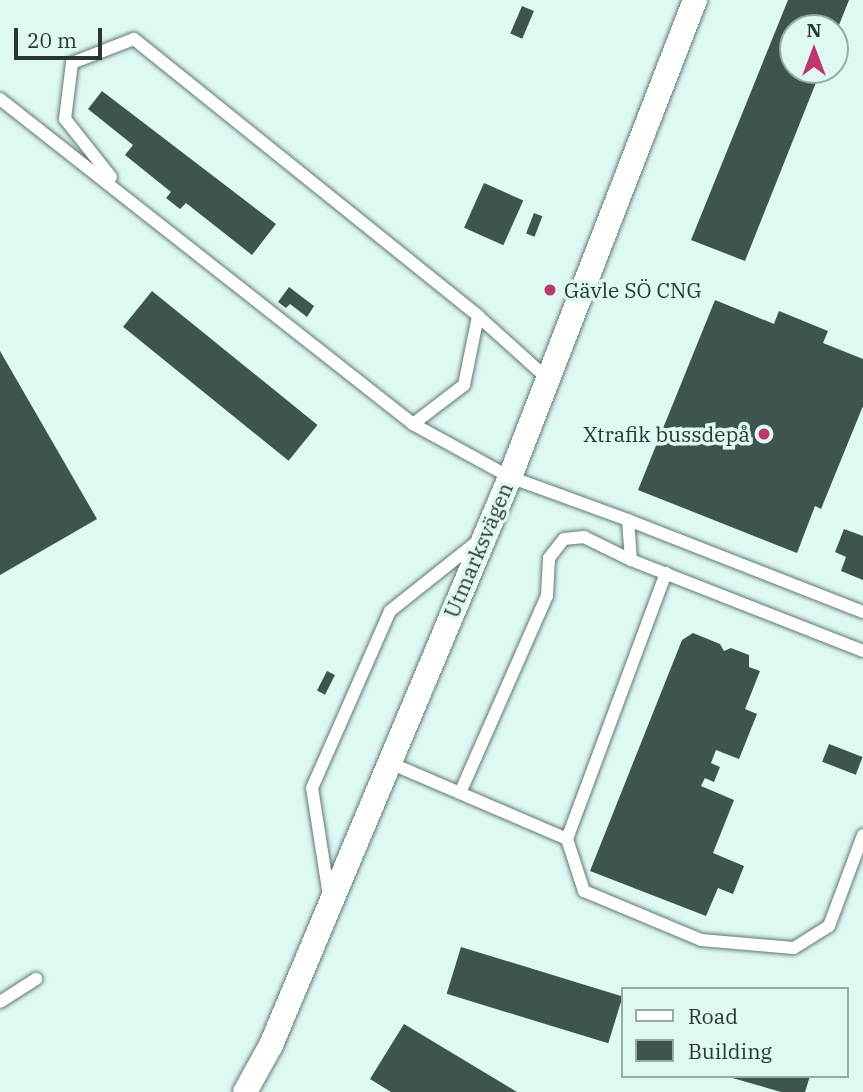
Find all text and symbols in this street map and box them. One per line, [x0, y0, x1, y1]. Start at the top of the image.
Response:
scale bar [18, 14, 105, 58]
north arrow [779, 14, 849, 84]
text: N [806, 18, 822, 42]
text: 20 m [27, 26, 77, 54]
place label: Gävle SÖ CNG [564, 277, 702, 303]
marker: Gävle SÖ CNG [542, 282, 558, 298]
place label: Xtrafik bussdepå [583, 421, 750, 447]
marker: Xtrafik bussdepå [756, 426, 772, 442]
street label: Utmarksvägen [438, 479, 518, 621]
legend [622, 987, 849, 1078]
text: Road [688, 1002, 738, 1030]
text: Building [688, 1037, 772, 1065]

